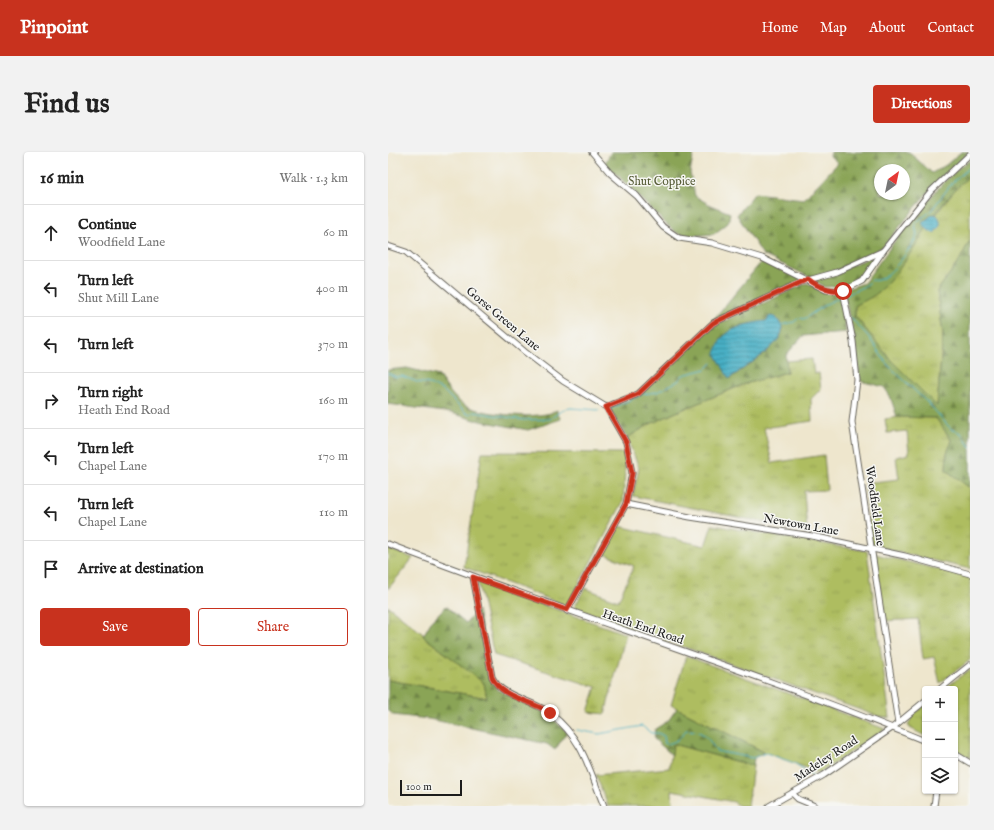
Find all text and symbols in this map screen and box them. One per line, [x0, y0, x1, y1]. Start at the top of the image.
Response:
text: Pinpoint [20, 16, 88, 40]
text: Home [762, 19, 798, 37]
text: Map [820, 19, 847, 37]
text: About [869, 19, 905, 37]
text: Contact [927, 19, 974, 37]
button: Directions [873, 85, 970, 123]
text: Find us [24, 87, 110, 122]
north arrow [874, 164, 910, 200]
text: 16 min [40, 168, 84, 189]
text: Walk · 1.3 km [279, 170, 348, 187]
park label: Shut Coppice [628, 174, 696, 190]
text: Continue [78, 215, 136, 234]
icon: ahead [40, 222, 62, 244]
text: 60 m [323, 224, 348, 241]
text: Woodfield Lane [78, 234, 165, 251]
text: Turn left [78, 271, 134, 290]
icon: left [40, 278, 62, 300]
text: 400 m [316, 280, 348, 297]
route start [834, 282, 852, 300]
street label: Gorse Green Lane [463, 284, 544, 355]
text: Shut Mill Lane [78, 290, 159, 307]
icon: left [40, 334, 62, 356]
text: Turn left [78, 335, 134, 354]
text: 370 m [318, 336, 348, 353]
text: Turn right [78, 383, 143, 402]
icon: right [40, 390, 62, 412]
text: 160 m [318, 392, 348, 409]
text: Heath End Road [78, 402, 170, 419]
text: Turn left [78, 439, 134, 458]
icon: left [40, 446, 62, 468]
text: 170 m [318, 448, 348, 465]
text: Chapel Lane [78, 458, 147, 475]
street label: Woodfield Lane [862, 465, 888, 547]
text: Turn left [78, 495, 134, 514]
icon: left [40, 502, 62, 524]
text: 110 m [319, 504, 348, 521]
street label: Newtown Lane [762, 511, 840, 539]
text: Chapel Lane [78, 514, 147, 531]
icon: arrive [40, 558, 62, 580]
text: Arrive at destination [78, 559, 204, 578]
street label: Heath End Road [600, 606, 686, 648]
button: Save [40, 608, 190, 646]
button: Share [198, 608, 348, 646]
map controls [922, 686, 958, 794]
button: + [922, 686, 958, 722]
route end [541, 704, 559, 722]
button: − [922, 722, 958, 758]
street label: Madeley Road [791, 733, 861, 785]
button: layers [922, 758, 958, 794]
scale bar [400, 778, 462, 797]
text: 100 m [406, 780, 432, 794]

